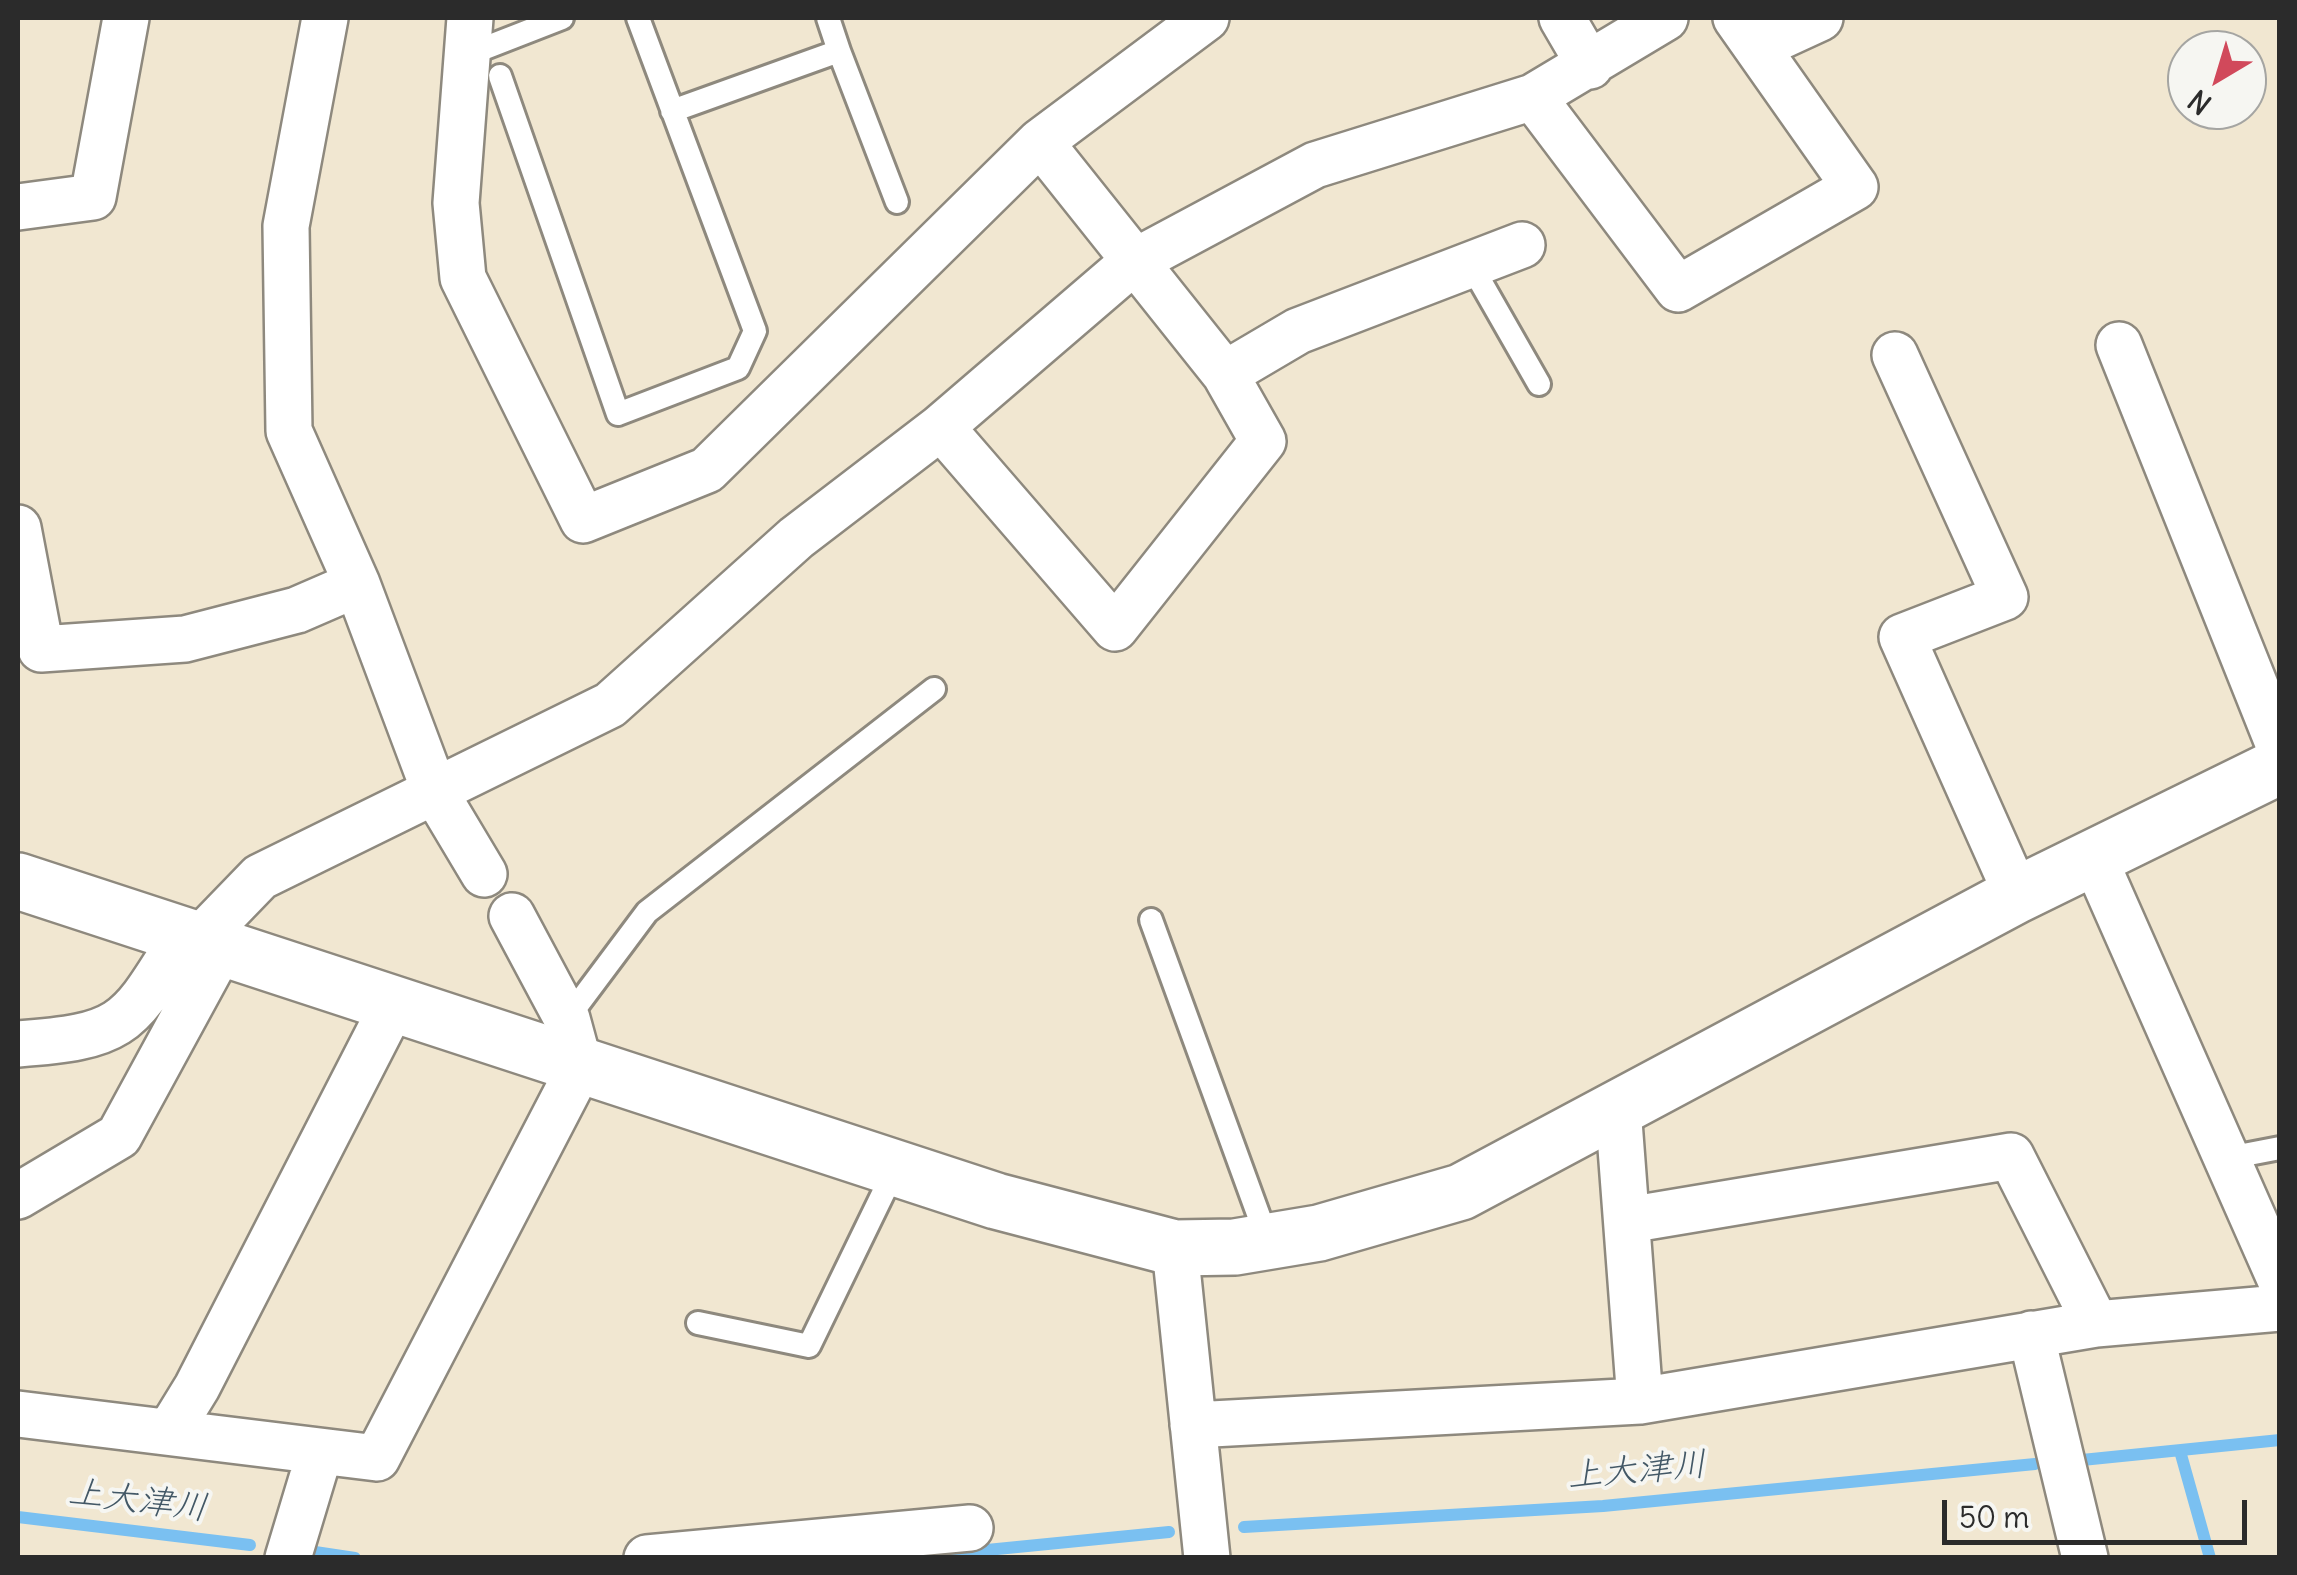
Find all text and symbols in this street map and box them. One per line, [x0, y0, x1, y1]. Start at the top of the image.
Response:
north arrow [2167, 30, 2267, 130]
text: N [2181, 82, 2218, 122]
water label: 上大津川 [1565, 1444, 1709, 1498]
water label: 上大津川 [66, 1472, 210, 1530]
scale bar [1947, 1480, 2252, 1542]
text: 50 m [1959, 1498, 2029, 1536]

